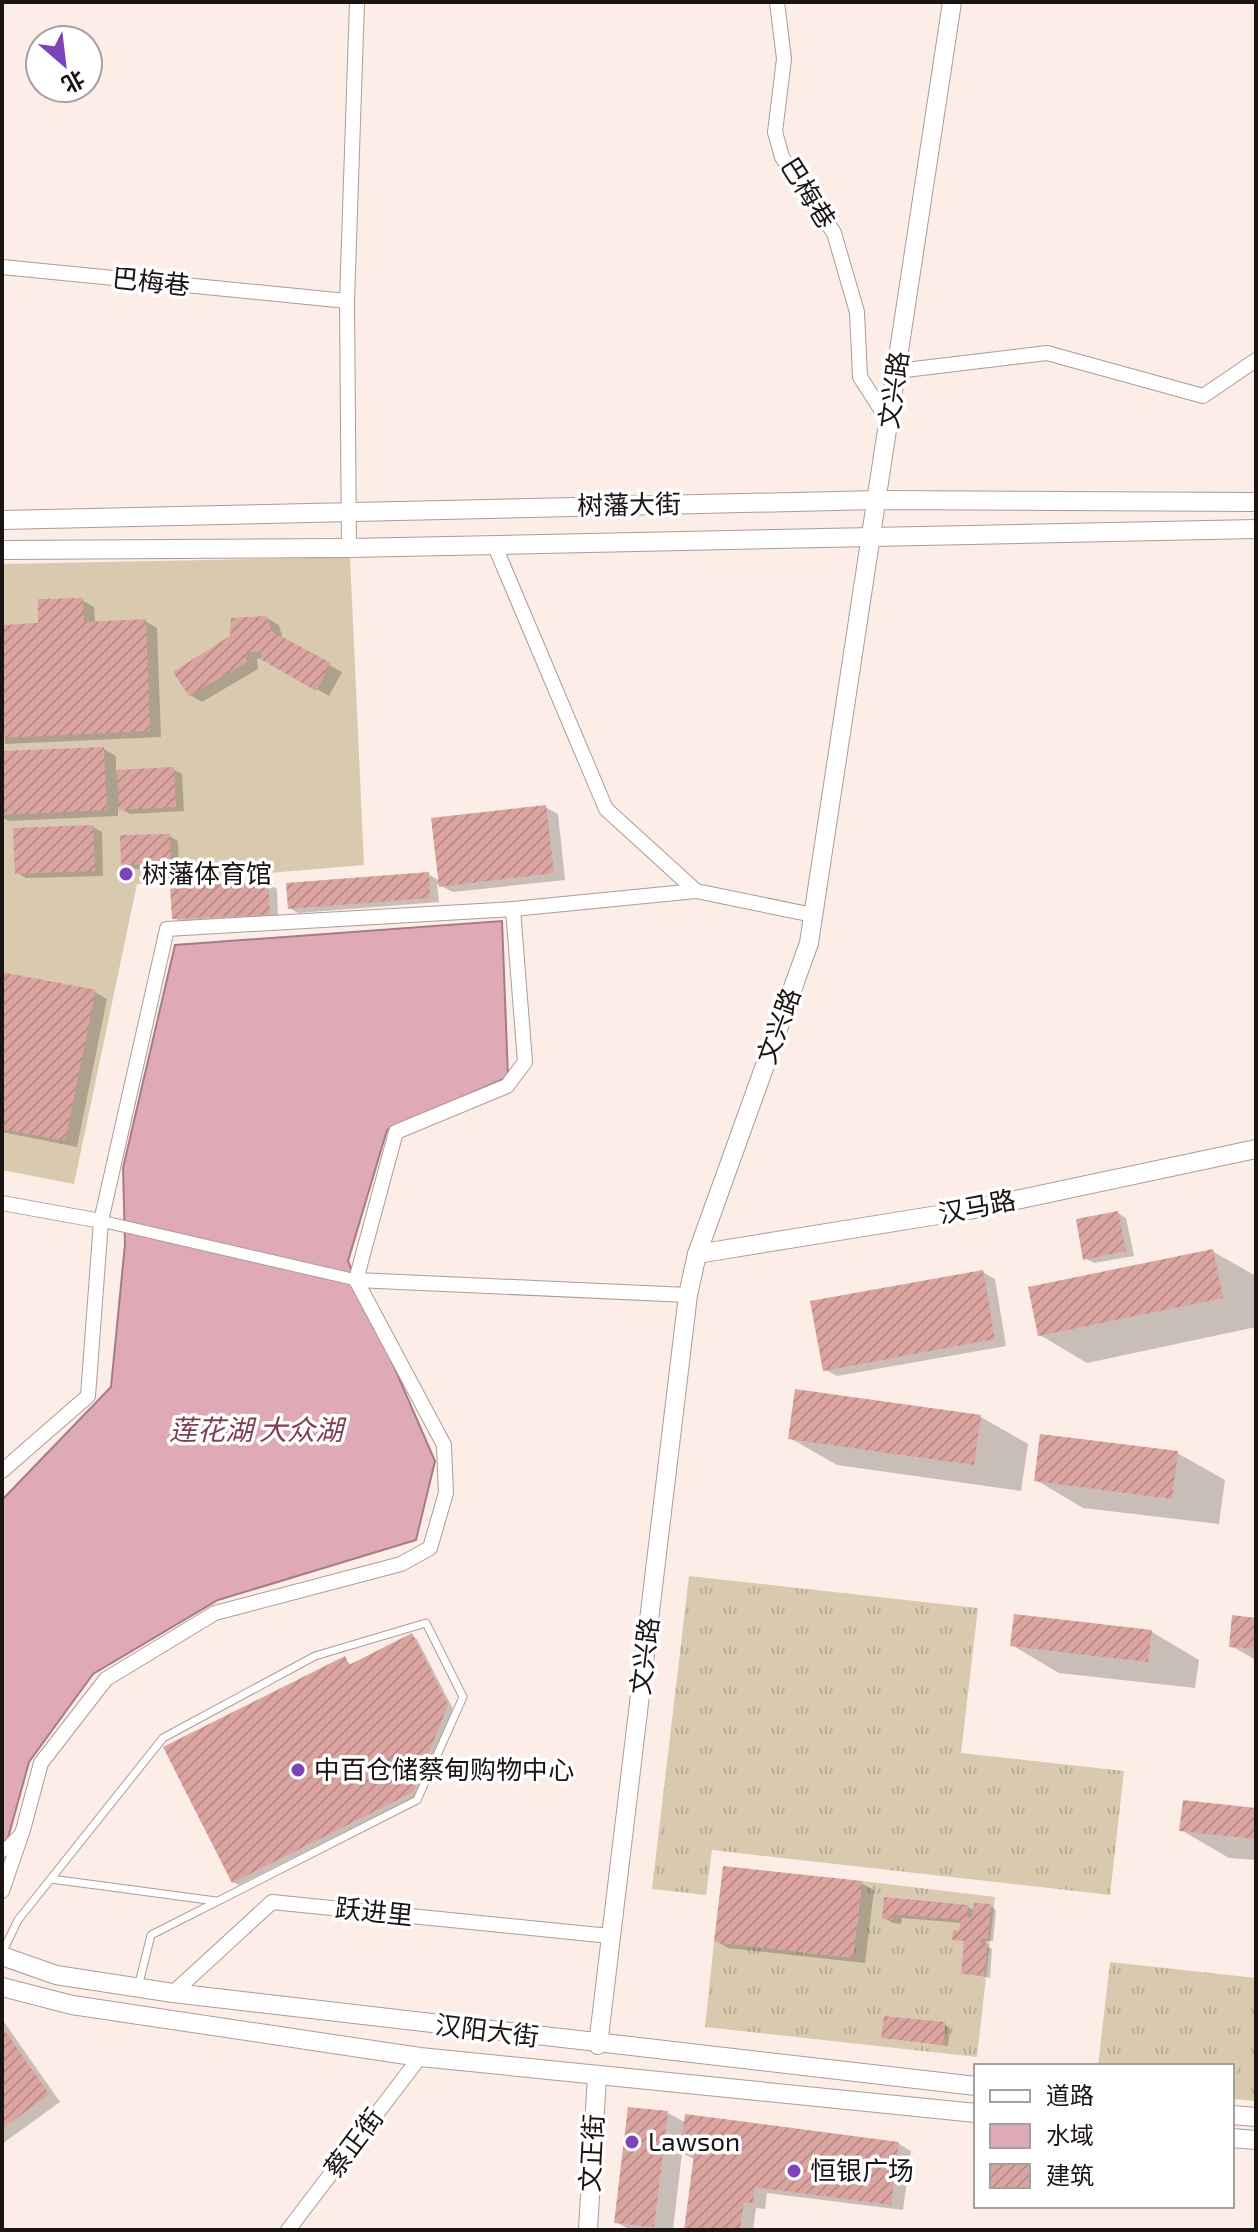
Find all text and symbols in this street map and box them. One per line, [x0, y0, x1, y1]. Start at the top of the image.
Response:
north arrow [24, 24, 104, 104]
text: 北 [58, 66, 90, 99]
street label: 巴梅巷 [775, 151, 843, 233]
street label: 巴梅巷 [111, 261, 192, 300]
street label: 文兴路 [872, 349, 913, 431]
street label: 树藩大街 [577, 487, 681, 520]
place label: 树藩体育馆 [142, 857, 272, 888]
marker: 树藩体育馆 [117, 865, 135, 883]
street label: 文兴路 [750, 984, 805, 1067]
street label: 汉马路 [935, 1183, 1018, 1228]
water label: 莲花湖 大众湖 [169, 1412, 347, 1446]
street label: 文兴路 [623, 1615, 664, 1696]
place label: 中百仓储蔡甸购物中心 [314, 1753, 574, 1784]
marker: 中百仓储蔡甸购物中心 [289, 1761, 307, 1779]
street label: 跃进里 [334, 1891, 415, 1930]
street label: 汉阳大街 [434, 2008, 541, 2051]
legend [974, 2064, 1234, 2208]
text: 道路 [1046, 2080, 1094, 2109]
street label: 蔡正街 [317, 2102, 389, 2183]
street label: 文正街 [573, 2113, 608, 2193]
text: 水域 [1046, 2120, 1094, 2149]
place label: Lawson [648, 2125, 740, 2156]
marker: Lawson [623, 2133, 641, 2151]
place label: 恒银广场 [810, 2154, 914, 2185]
text: 建筑 [1046, 2160, 1094, 2189]
marker: 恒银广场 [785, 2162, 803, 2180]

